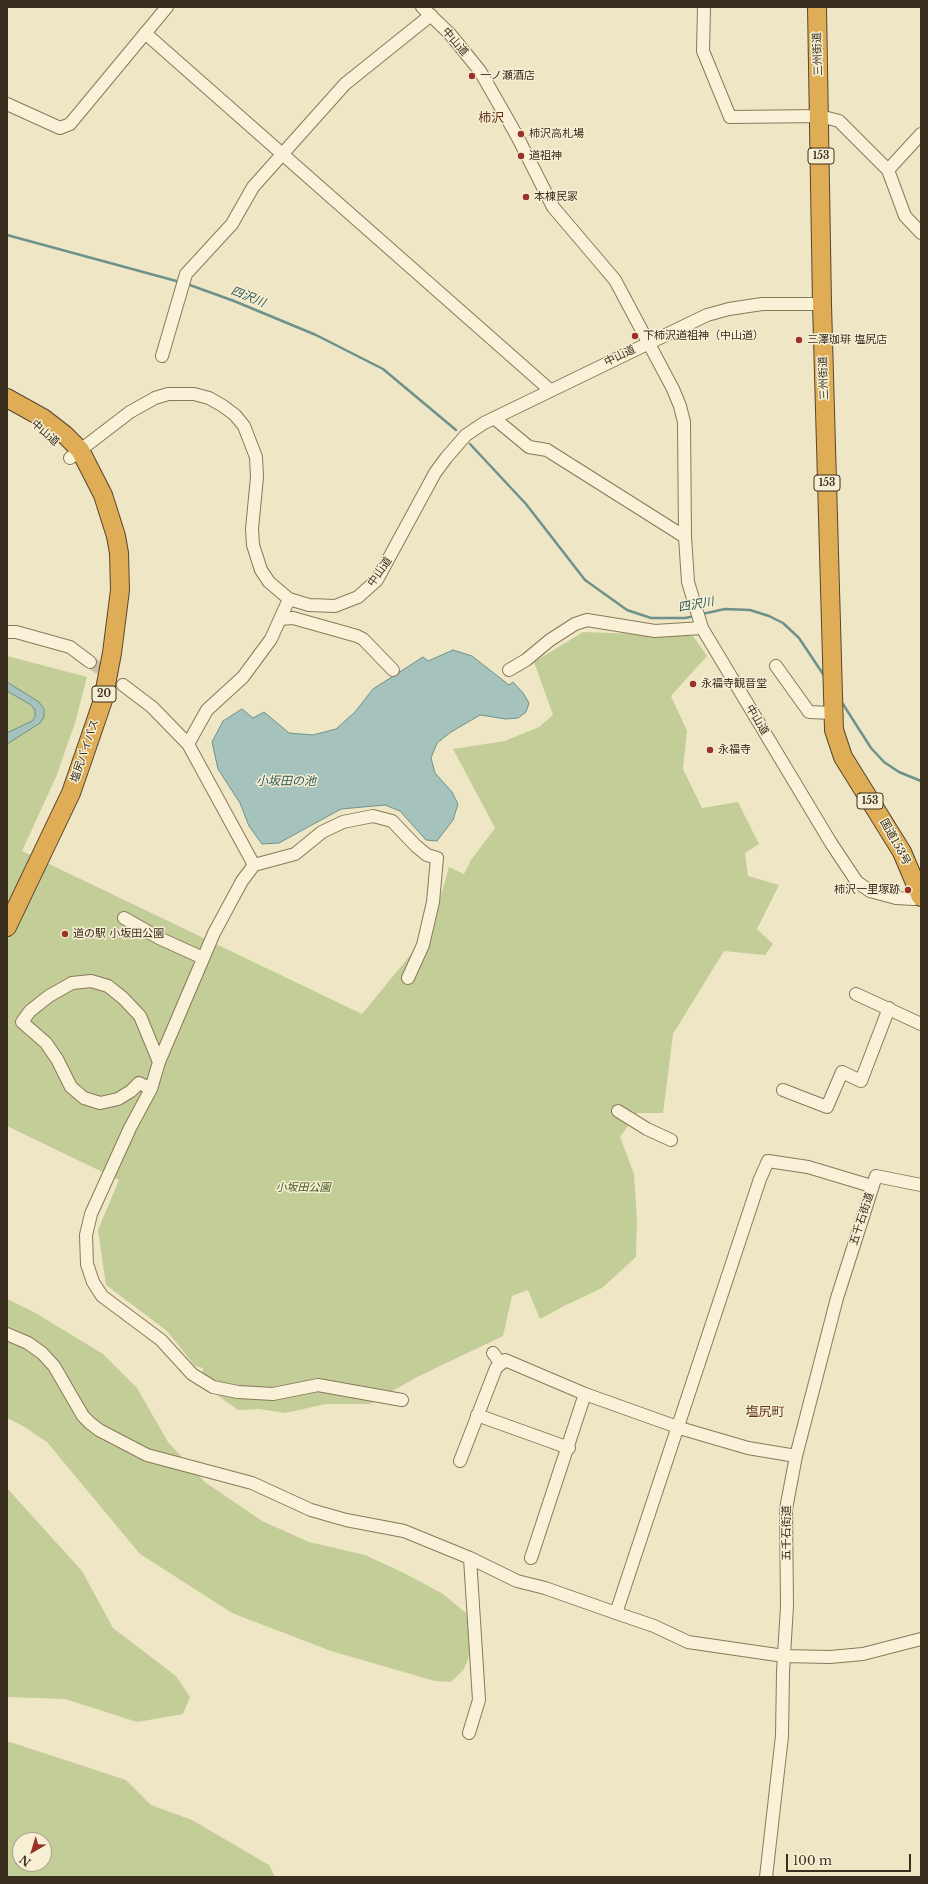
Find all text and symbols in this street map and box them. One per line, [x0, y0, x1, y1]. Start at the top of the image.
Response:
street label: 中山道 [439, 25, 471, 59]
street label: 三州街道 [811, 32, 825, 76]
place label: 一ノ瀬酒店 [480, 69, 535, 83]
marker: 一ノ瀬酒店 [467, 71, 477, 81]
district label: 柿沢 [478, 110, 504, 126]
place label: 柿沢高札場 [529, 127, 584, 141]
marker: 柿沢高札場 [516, 129, 526, 139]
road number: 153 [808, 148, 834, 164]
place label: 道祖神 [529, 149, 562, 163]
marker: 道祖神 [516, 151, 526, 161]
place label: 本棟民家 [534, 190, 578, 204]
marker: 本棟民家 [521, 192, 531, 202]
water label: 四沢川 [229, 284, 267, 310]
place label: 下柿沢道祖神（中山道） [643, 329, 764, 343]
marker: 下柿沢道祖神（中山道） [630, 331, 640, 341]
place label: 三澤珈琲 塩尻店 [807, 333, 887, 347]
marker: 三澤珈琲 塩尻店 [794, 335, 804, 345]
street label: 中山道 [602, 343, 638, 369]
street label: 三州街道 [817, 356, 831, 400]
street label: 中山道 [28, 417, 62, 449]
road number: 153 [814, 475, 840, 491]
street label: 中山道 [365, 555, 395, 589]
water label: 四沢川 [677, 595, 715, 615]
place label: 永福寺観音堂 [701, 677, 767, 691]
marker: 永福寺観音堂 [688, 679, 698, 689]
road number: 20 [92, 686, 116, 702]
street label: 中山道 [743, 702, 771, 738]
street label: 塩尻バイパス [68, 718, 102, 784]
place label: 永福寺 [718, 743, 751, 757]
marker: 永福寺 [705, 745, 715, 755]
water label: 小坂田の池 [256, 775, 316, 789]
road number: 153 [857, 793, 883, 809]
street label: 国道153号 [877, 817, 913, 867]
place label: 柿沢一里塚跡 [834, 883, 900, 897]
marker: 柿沢一里塚跡 [903, 885, 913, 895]
place label: 道の駅 小坂田公園 [73, 927, 164, 941]
marker: 道の駅 小坂田公園 [60, 929, 70, 939]
park label: 小坂田公園 [276, 1181, 330, 1195]
street label: 五千石街道 [847, 1191, 877, 1247]
district label: 塩尻町 [746, 1404, 784, 1420]
street label: 五千石街道 [780, 1506, 794, 1560]
north arrow [12, 1832, 52, 1872]
scale bar [788, 1846, 913, 1872]
text: N [17, 1852, 34, 1869]
text: 100 m [793, 1853, 832, 1868]

